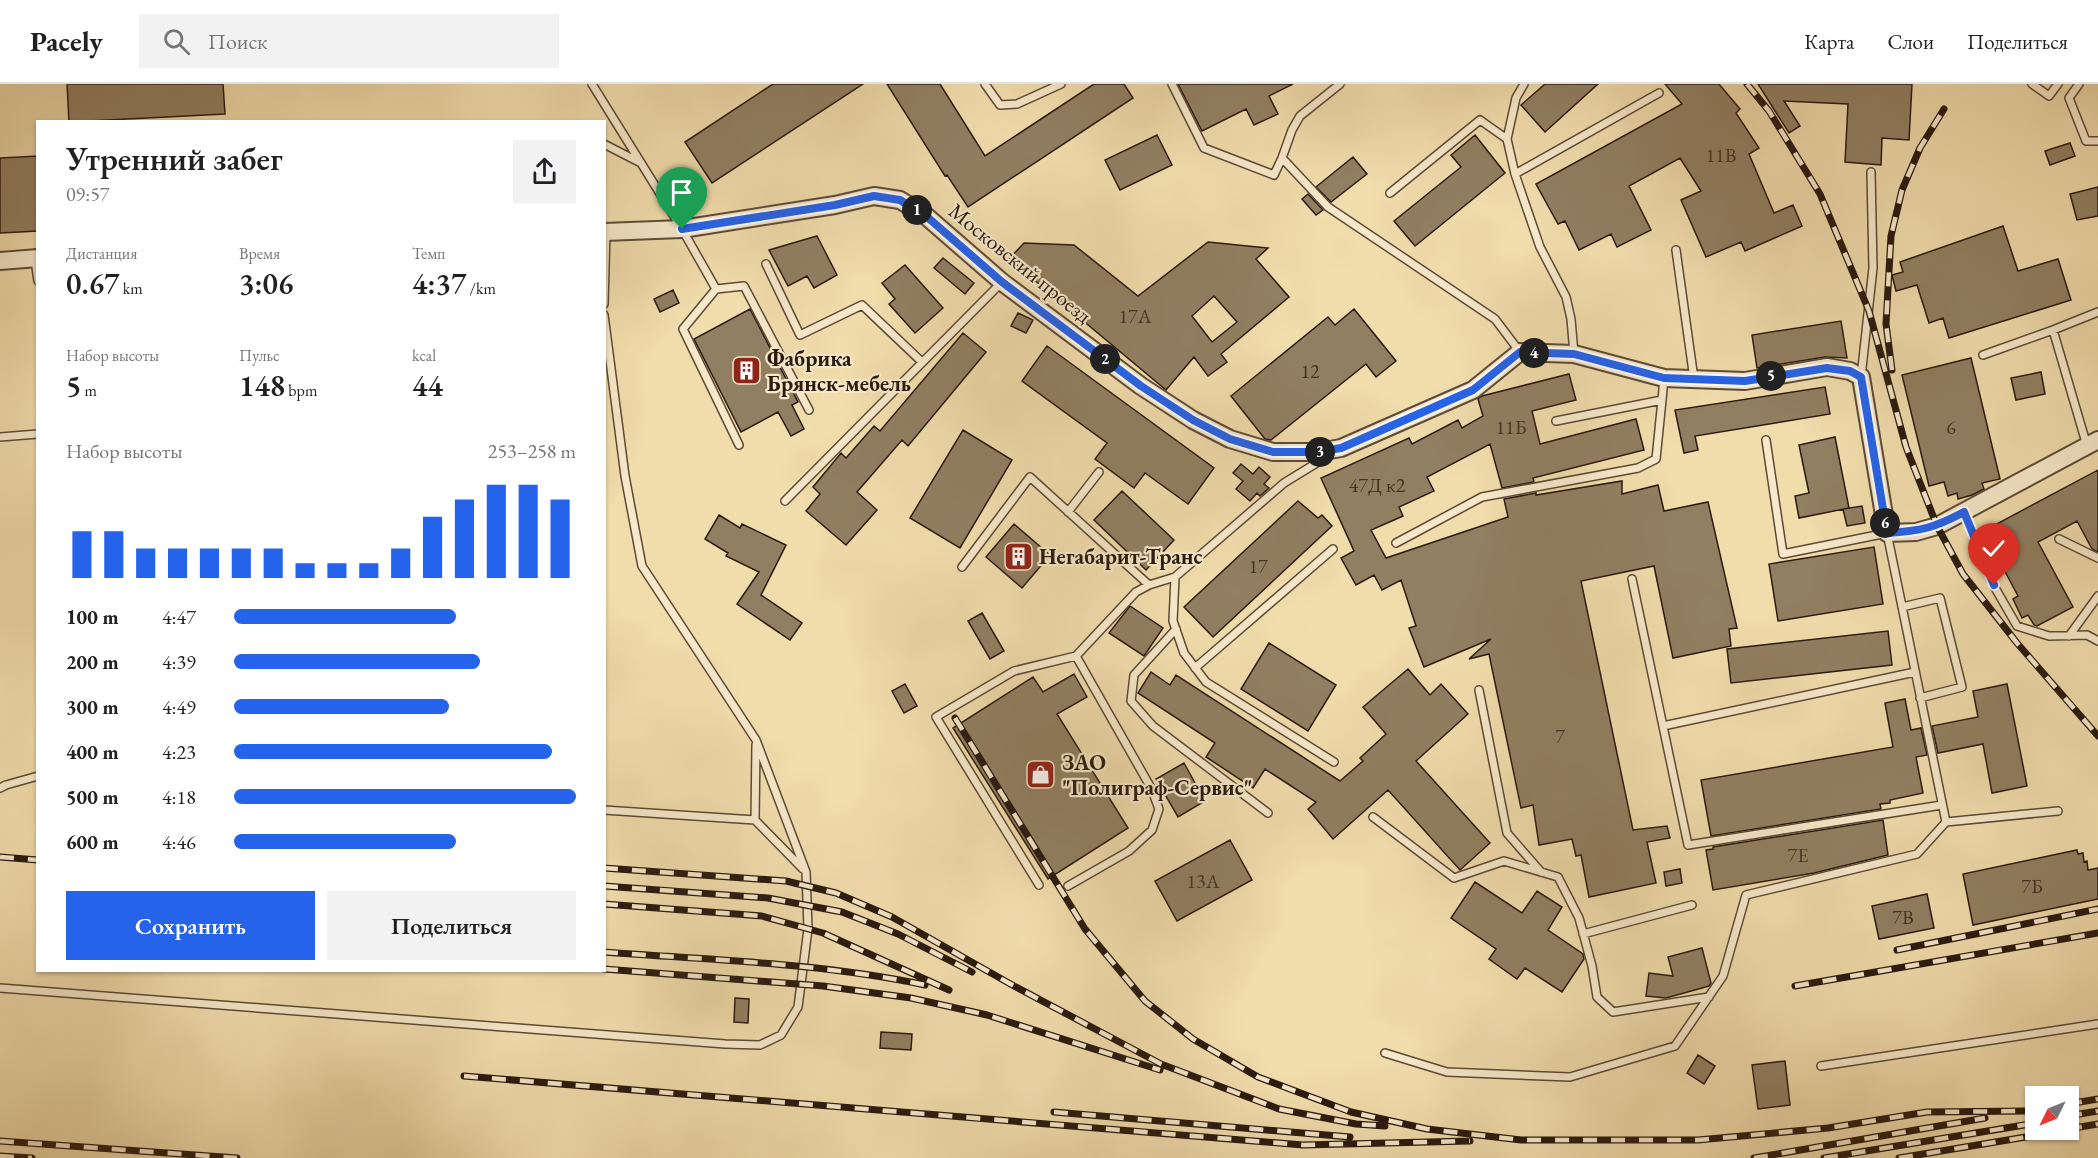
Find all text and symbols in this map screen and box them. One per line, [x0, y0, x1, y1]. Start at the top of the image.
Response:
search box [139, 14, 559, 68]
text: Pacely [30, 23, 103, 59]
icon: search [160, 25, 193, 58]
text: Поиск [208, 27, 268, 56]
text: Карта [1804, 28, 1854, 55]
text: Слои [1887, 28, 1934, 55]
text: Поделиться [1967, 28, 2068, 55]
text: Утренний забег [66, 137, 283, 180]
button: share [513, 140, 576, 203]
house number: 11В [1706, 142, 1736, 168]
pin [656, 167, 707, 229]
icon: arrive [665, 176, 698, 209]
text: 09:57 [66, 181, 109, 207]
pin: 1 [902, 195, 932, 225]
street label: Московский проезд [942, 196, 1098, 330]
text: 1 [913, 199, 921, 220]
text: Дистанция [66, 243, 137, 264]
text: Время [239, 243, 280, 264]
text: Темп [412, 243, 445, 264]
text: 0.67 [66, 264, 119, 303]
text: 3:06 [239, 264, 293, 303]
text: 4:37 [412, 264, 466, 303]
text: km [119, 278, 143, 299]
text: /km [466, 278, 496, 299]
house number: 17А [1118, 303, 1152, 329]
pin: 4 [1519, 338, 1549, 368]
text: 4 [1530, 342, 1538, 363]
place label: Фабрика Брянск-мебель [767, 344, 911, 398]
pin: 2 [1090, 344, 1120, 374]
text: Набор высоты [66, 345, 159, 366]
text: Пульс [239, 345, 280, 366]
text: kcal [412, 345, 436, 366]
text: 2 [1101, 348, 1109, 369]
building icon: Фабрика Брянск-мебель [730, 355, 762, 387]
house number: 12 [1300, 358, 1320, 384]
pin: 5 [1756, 361, 1786, 391]
text: 5 [1767, 365, 1775, 386]
text: 5 [66, 366, 81, 405]
text: 148 [239, 366, 285, 405]
text: 44 [412, 366, 443, 405]
text: m [81, 380, 97, 401]
text: bpm [285, 380, 317, 401]
house number: 11Б [1496, 414, 1527, 440]
house number: 6 [1946, 414, 1956, 440]
pin: 3 [1305, 437, 1335, 467]
text: Набор высоты [66, 438, 182, 464]
text: 253–258 m [488, 438, 576, 464]
text: 3 [1316, 441, 1324, 462]
house number: 47Д к2 [1349, 472, 1406, 498]
pin: 6 [1870, 508, 1900, 538]
text: 6 [1881, 512, 1889, 533]
pin [1968, 523, 2019, 585]
icon: check [1977, 532, 2010, 565]
building icon: Негабарит-Транс [1002, 540, 1034, 572]
place label: Негабарит-Транс [1039, 542, 1203, 571]
house number: 17 [1248, 553, 1268, 579]
text: 100 m [66, 604, 119, 630]
text: 4:47 [162, 604, 196, 630]
text: 200 m [66, 649, 119, 675]
text: 4:39 [162, 649, 196, 675]
text: 300 m [66, 694, 119, 720]
text: 4:49 [162, 694, 196, 720]
house number: 7 [1555, 723, 1565, 749]
text: 400 m [66, 739, 119, 765]
text: 4:23 [162, 739, 196, 765]
place label: ЗАО "Полиграф-Сервис" [1062, 748, 1253, 802]
shop icon: ЗАО "Полиграф-Сервис" [1025, 759, 1057, 791]
text: 500 m [66, 784, 119, 810]
text: 4:18 [162, 784, 196, 810]
text: 600 m [66, 829, 119, 855]
text: 4:46 [162, 829, 196, 855]
house number: 7Е [1788, 842, 1808, 868]
house number: 13А [1186, 868, 1220, 894]
house number: 7Б [2021, 873, 2043, 899]
button: Сохранить [66, 891, 315, 960]
button: Поделиться [327, 891, 576, 960]
house number: 7В [1892, 904, 1914, 930]
north arrow [2025, 1086, 2079, 1140]
map controls [2025, 1086, 2079, 1140]

